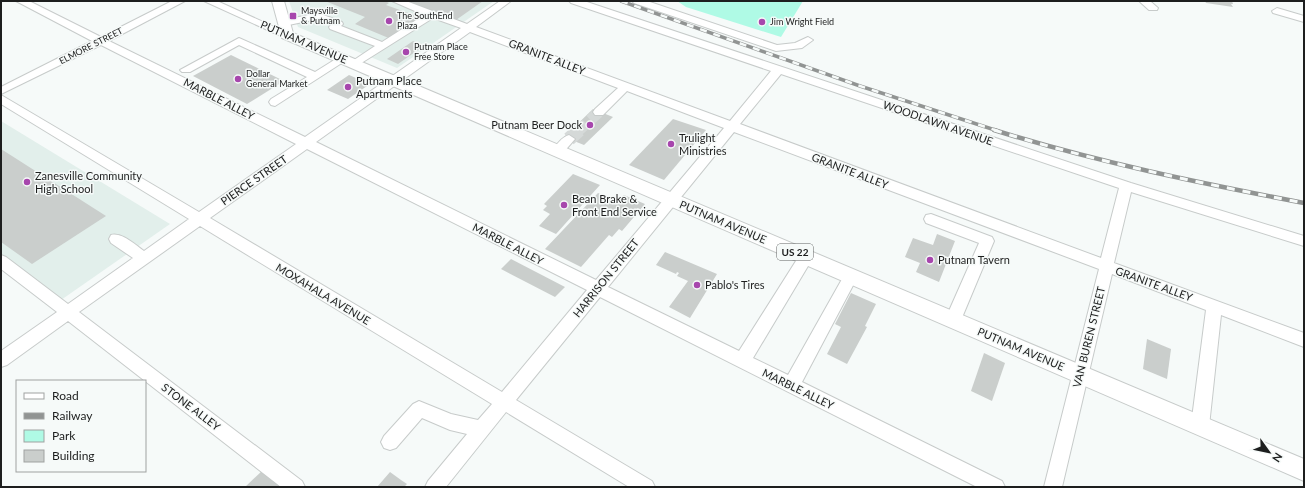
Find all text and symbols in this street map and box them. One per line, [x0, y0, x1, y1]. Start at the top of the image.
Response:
place label: Maysville & Putnam [301, 5, 340, 26]
place label: The SouthEnd Plaza [397, 10, 453, 31]
marker: Maysville & Putnam [288, 11, 298, 21]
marker: The SouthEnd Plaza [384, 16, 394, 26]
place label: Jim Wright Field [770, 16, 834, 27]
street label: PUTNAM AVENUE [259, 17, 350, 66]
marker: Jim Wright Field [757, 17, 767, 27]
street label: ELMORE STREET [57, 24, 125, 66]
street label: GRANITE ALLEY [507, 36, 587, 77]
place label: Putnam Place Free Store [414, 41, 468, 62]
marker: Putnam Place Free Store [401, 47, 411, 57]
place label: Dollar General Market [246, 68, 308, 89]
marker: Dollar General Market [233, 74, 243, 84]
place label: Putnam Place Apartments [356, 74, 422, 100]
street label: MARBLE ALLEY [181, 75, 257, 122]
marker: Putnam Place Apartments [343, 82, 353, 92]
street label: WOODLAWN AVENUE [881, 98, 995, 147]
place label: Putnam Beer Dock [491, 118, 582, 131]
marker: Putnam Beer Dock [585, 120, 595, 130]
place label: Trulight Ministries [679, 131, 727, 157]
marker: Trulight Ministries [666, 139, 676, 149]
street label: GRANITE ALLEY [810, 150, 890, 191]
street label: PIERCE STREET [218, 152, 290, 207]
place label: Zanesville Community High School [35, 169, 142, 195]
marker: Zanesville Community High School [22, 177, 32, 187]
place label: Bean Brake & Front End Service [572, 192, 657, 218]
street label: PUTNAM AVENUE [678, 197, 769, 246]
marker: Bean Brake & Front End Service [559, 200, 569, 210]
street label: MARBLE ALLEY [470, 220, 546, 267]
street label: HARRISON STREET [570, 235, 642, 320]
road number: US 22 [777, 244, 813, 260]
place label: Putnam Tavern [938, 253, 1010, 266]
marker: Putnam Tavern [925, 255, 935, 265]
street label: MOXAHALA AVENUE [274, 260, 373, 327]
street label: GRANITE ALLEY [1114, 264, 1195, 304]
place label: Pablo's Tires [705, 278, 765, 291]
marker: Pablo's Tires [692, 280, 702, 290]
street label: VAN BUREN STREET [1070, 284, 1107, 389]
street label: PUTNAM AVENUE [976, 324, 1067, 373]
street label: MARBLE ALLEY [760, 366, 836, 412]
legend [16, 380, 146, 472]
street label: STONE ALLEY [159, 380, 223, 433]
text: Road [52, 388, 79, 403]
text: Railway [52, 408, 93, 423]
text: Park [52, 428, 76, 443]
north arrow [1249, 432, 1289, 472]
text: Building [52, 448, 95, 463]
text: N [1270, 451, 1286, 465]

